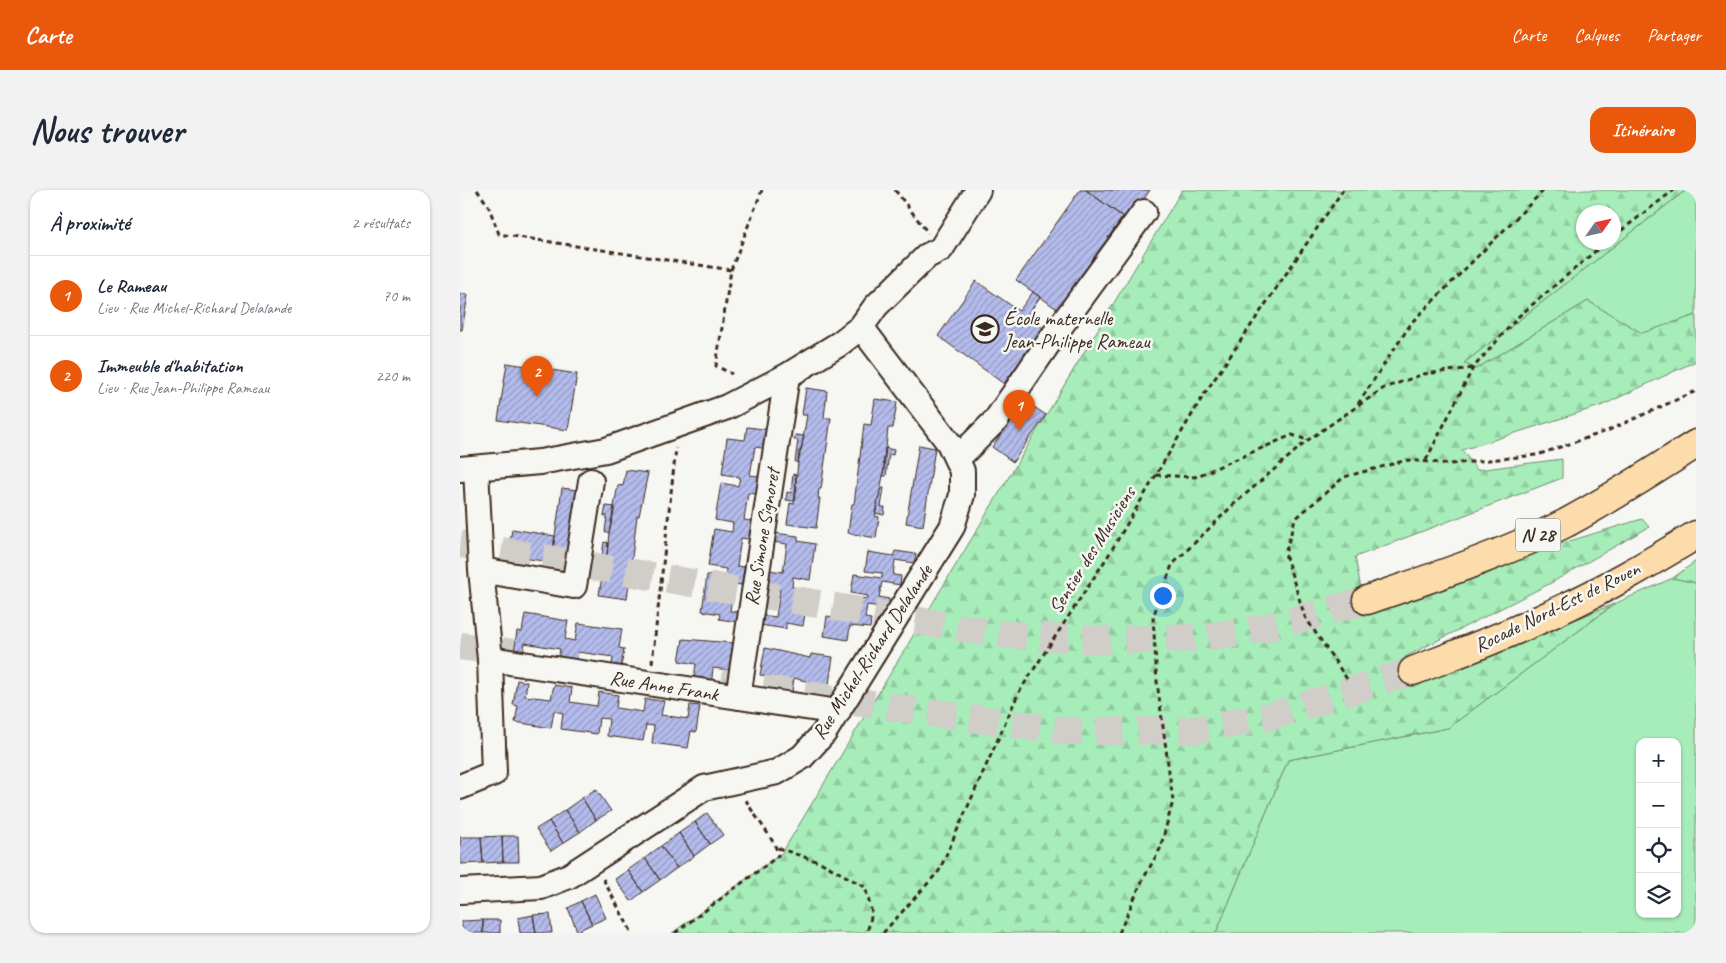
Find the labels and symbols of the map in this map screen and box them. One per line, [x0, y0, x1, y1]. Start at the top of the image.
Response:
north arrow [1576, 205, 1621, 250]
place label: École maternelle Jean-Philippe Rameau [1003, 306, 1151, 354]
school or university icon: École maternelle Jean-Philippe Rameau [970, 314, 1000, 344]
pin: 2 [521, 356, 553, 397]
pin: 1 [1003, 390, 1035, 431]
street label: Rue Simone Signoret [739, 463, 786, 607]
street label: Sentier des Musiciens [1043, 480, 1142, 618]
road number: N 28 [1516, 518, 1560, 552]
street label: Rocade Nord-Est de Rouen [1470, 556, 1645, 658]
street label: Rue Michel-Richard Delalande [806, 559, 939, 744]
your location [1150, 583, 1176, 609]
street label: Rue Anne Frank [608, 665, 722, 707]

